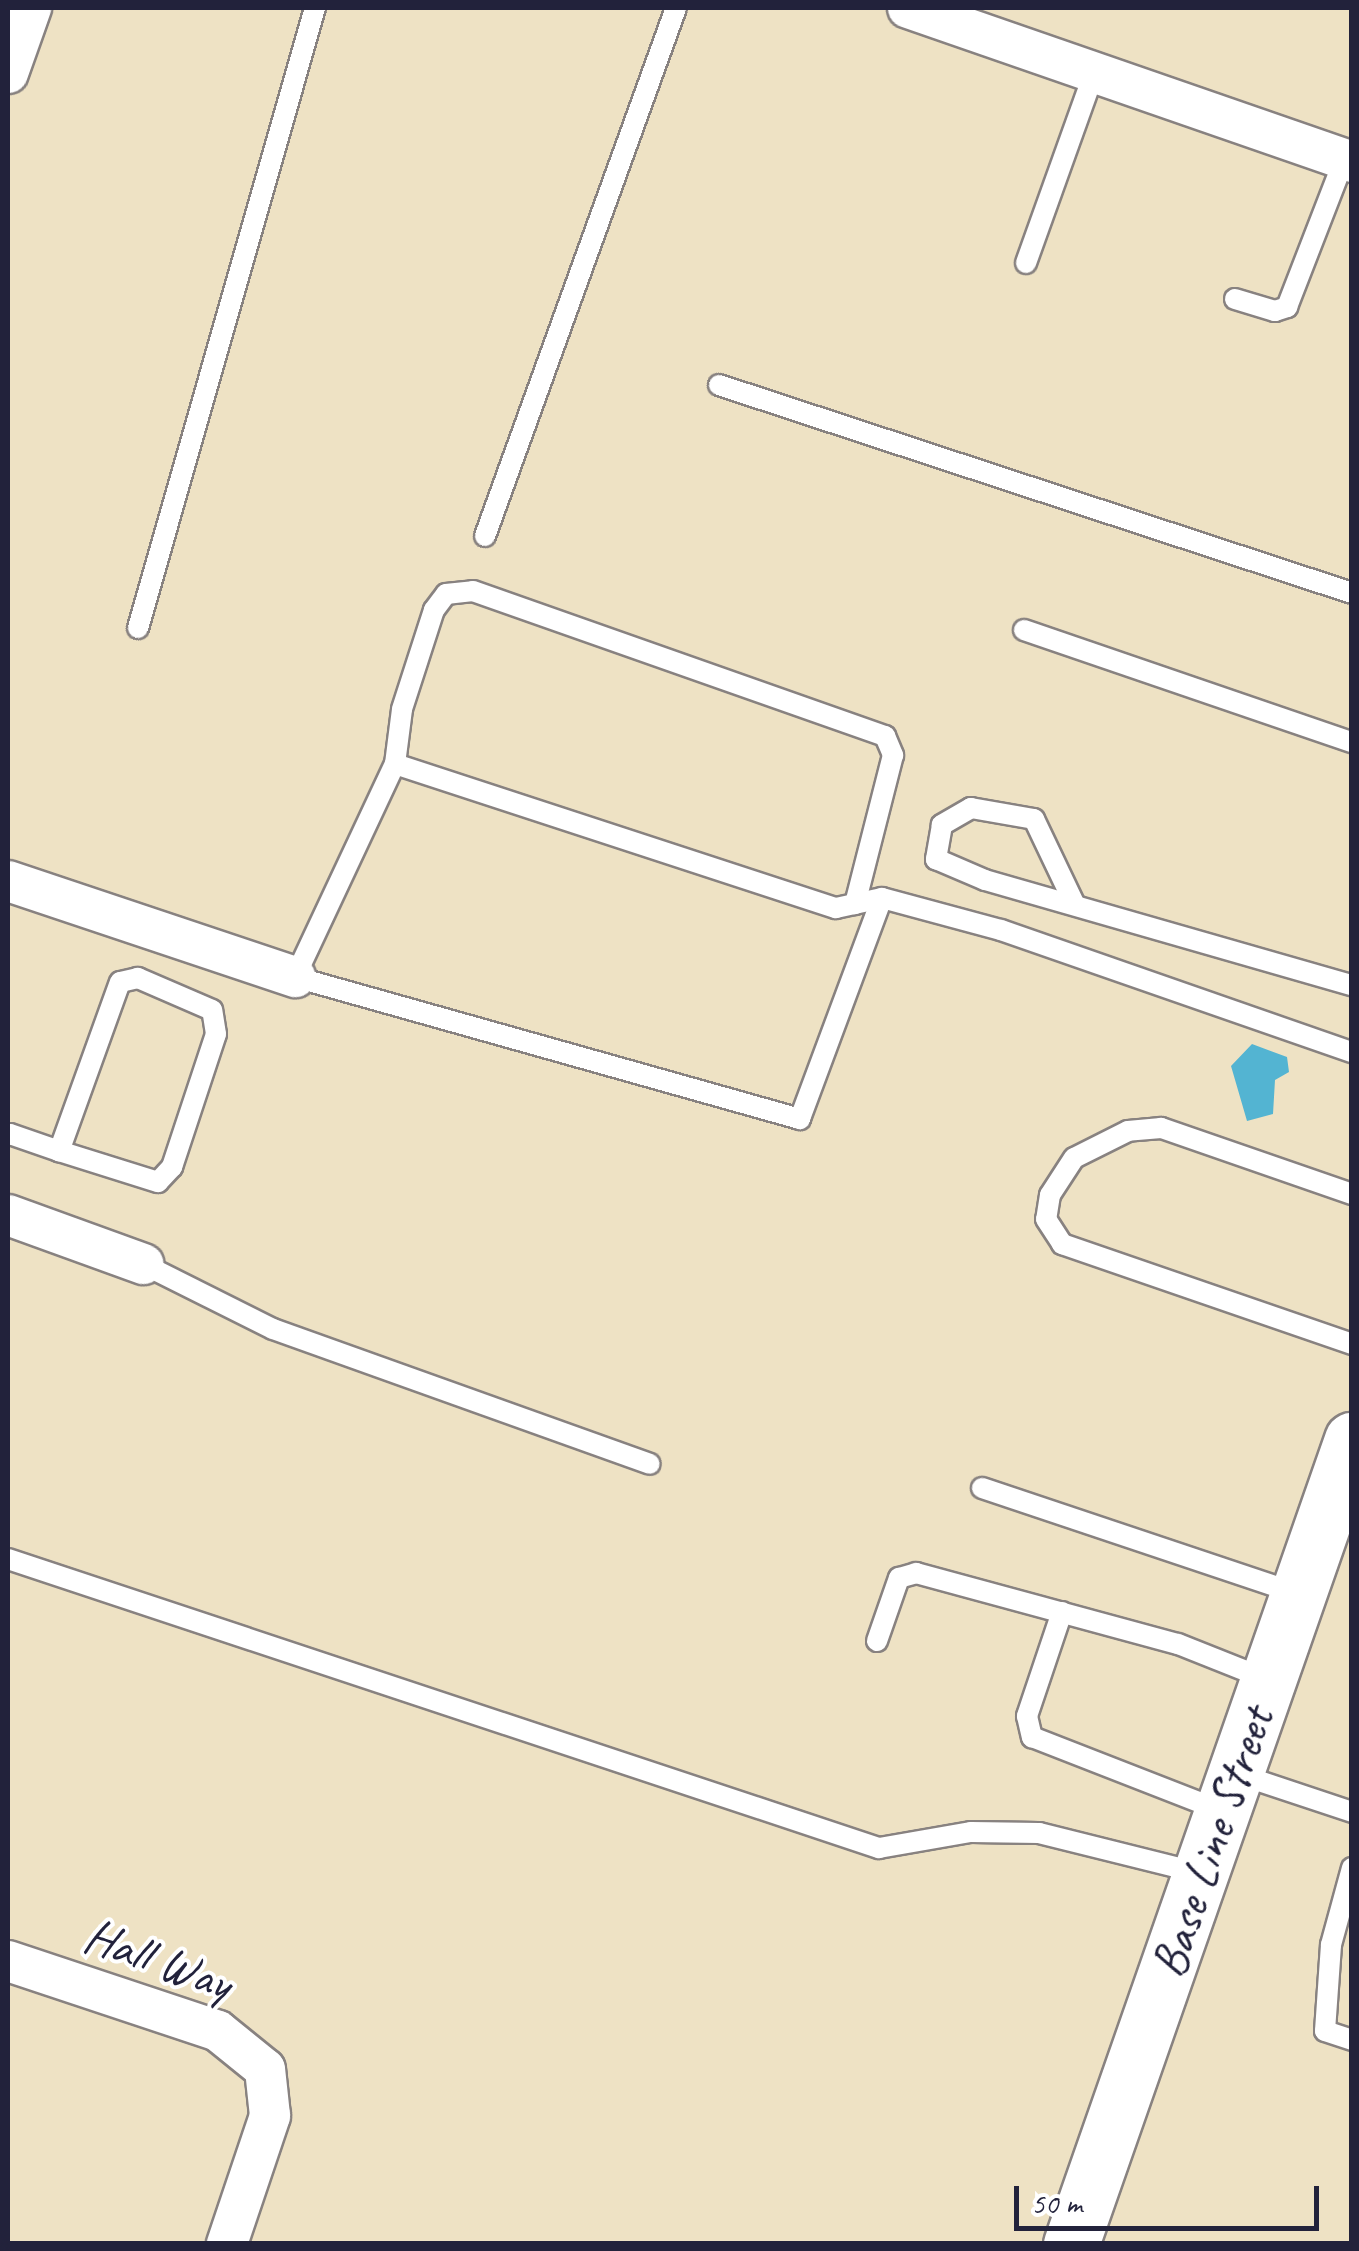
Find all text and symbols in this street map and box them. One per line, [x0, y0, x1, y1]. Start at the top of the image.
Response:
street label: Base Line Street [1137, 1698, 1287, 1986]
street label: Hall Way [76, 1905, 240, 2013]
scale bar [1019, 2166, 1324, 2228]
text: 50 m [1031, 2184, 1082, 2222]

